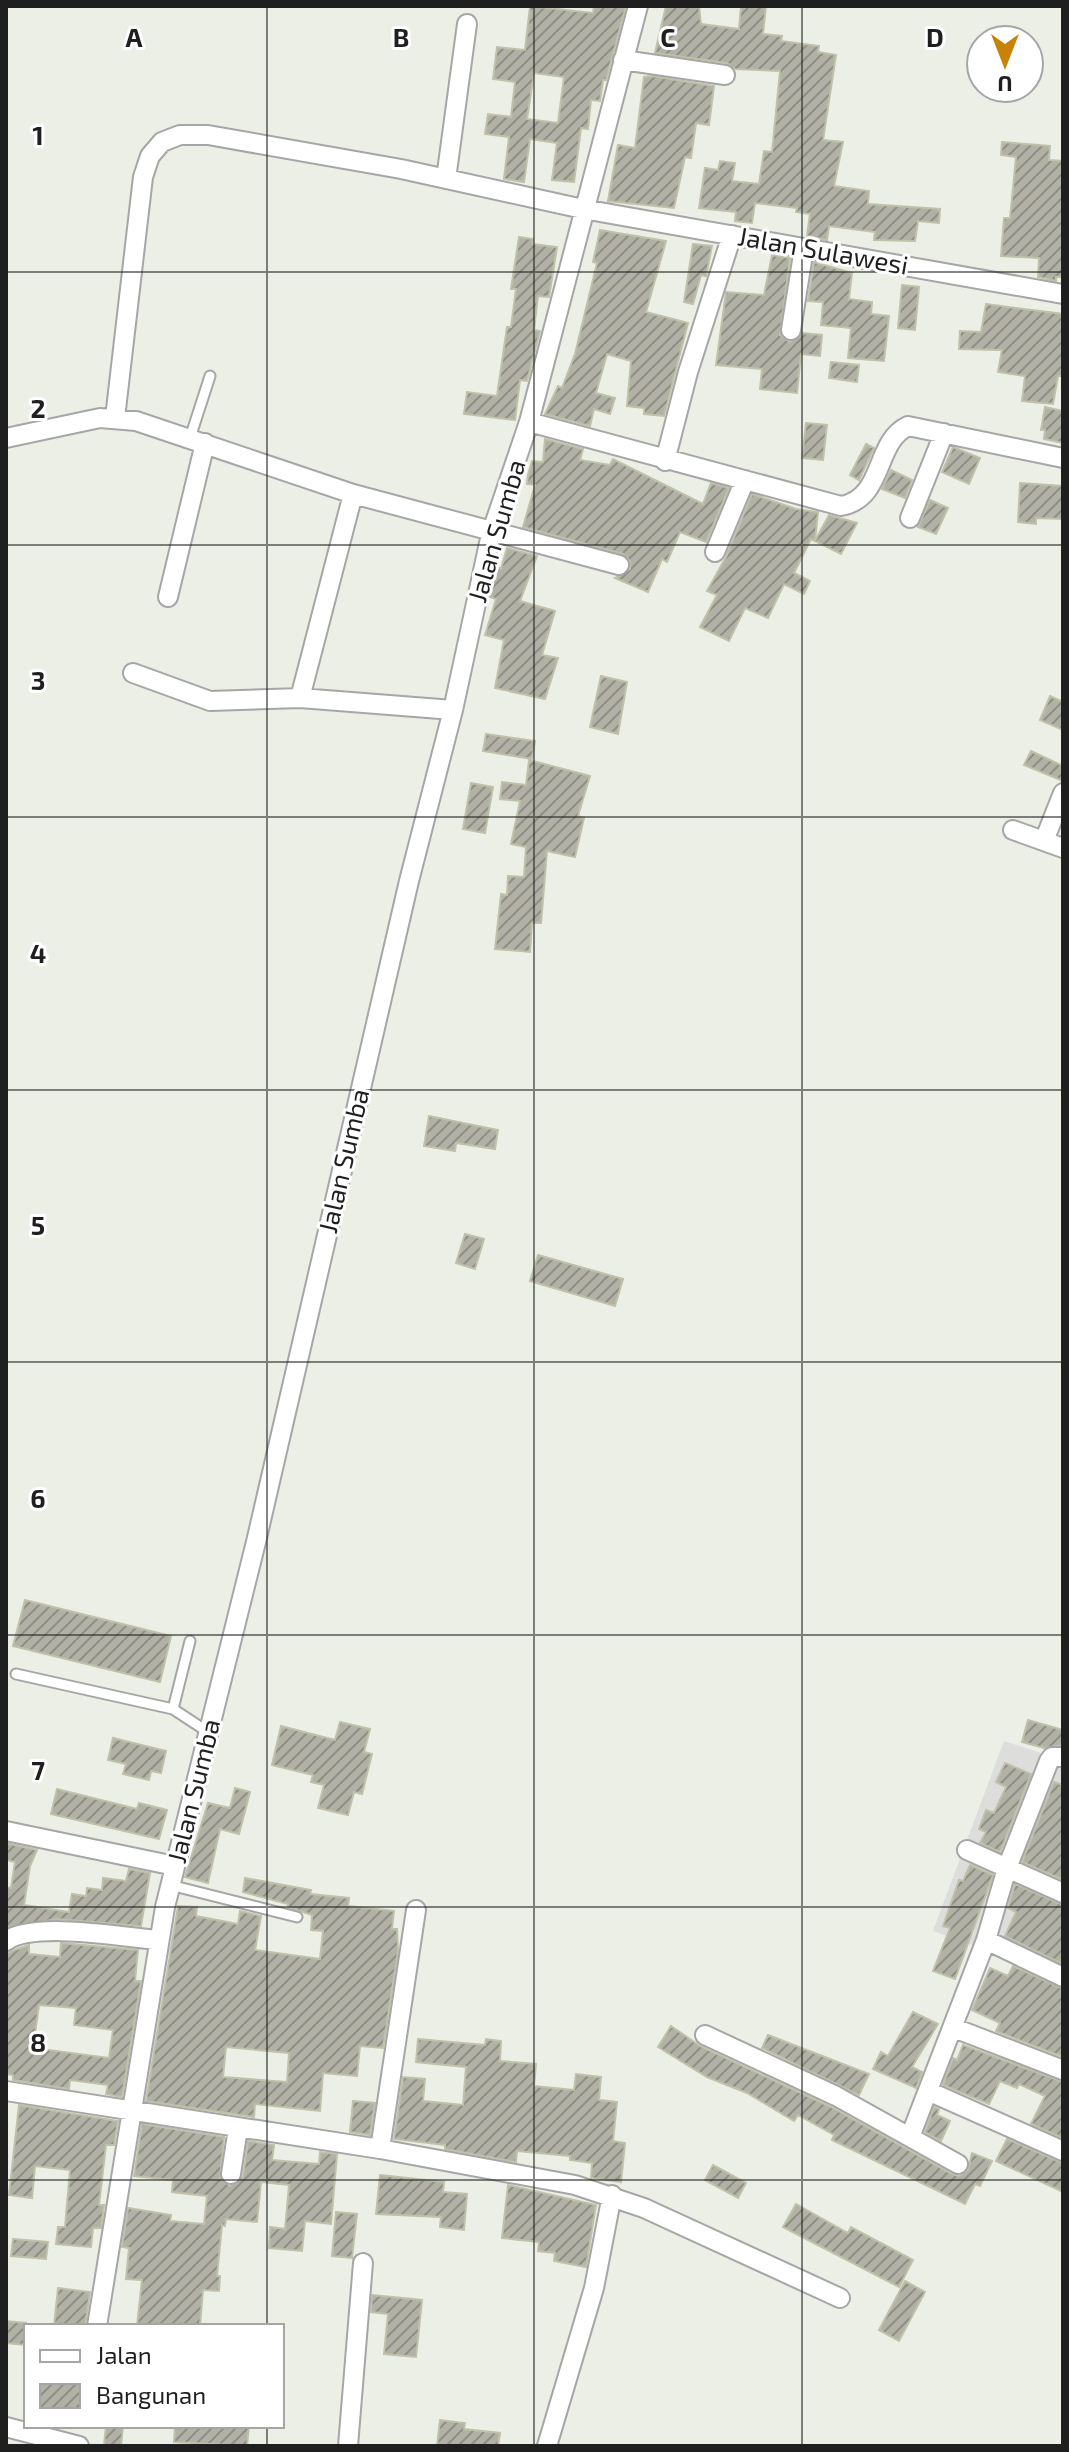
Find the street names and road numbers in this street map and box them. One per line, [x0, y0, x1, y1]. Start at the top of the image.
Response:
street label: Jalan Sulawesi [736, 219, 911, 280]
street label: Jalan Sumba [460, 456, 531, 606]
street label: Jalan Sumba [311, 1085, 374, 1236]
street label: Jalan Sumba [160, 1715, 225, 1866]

